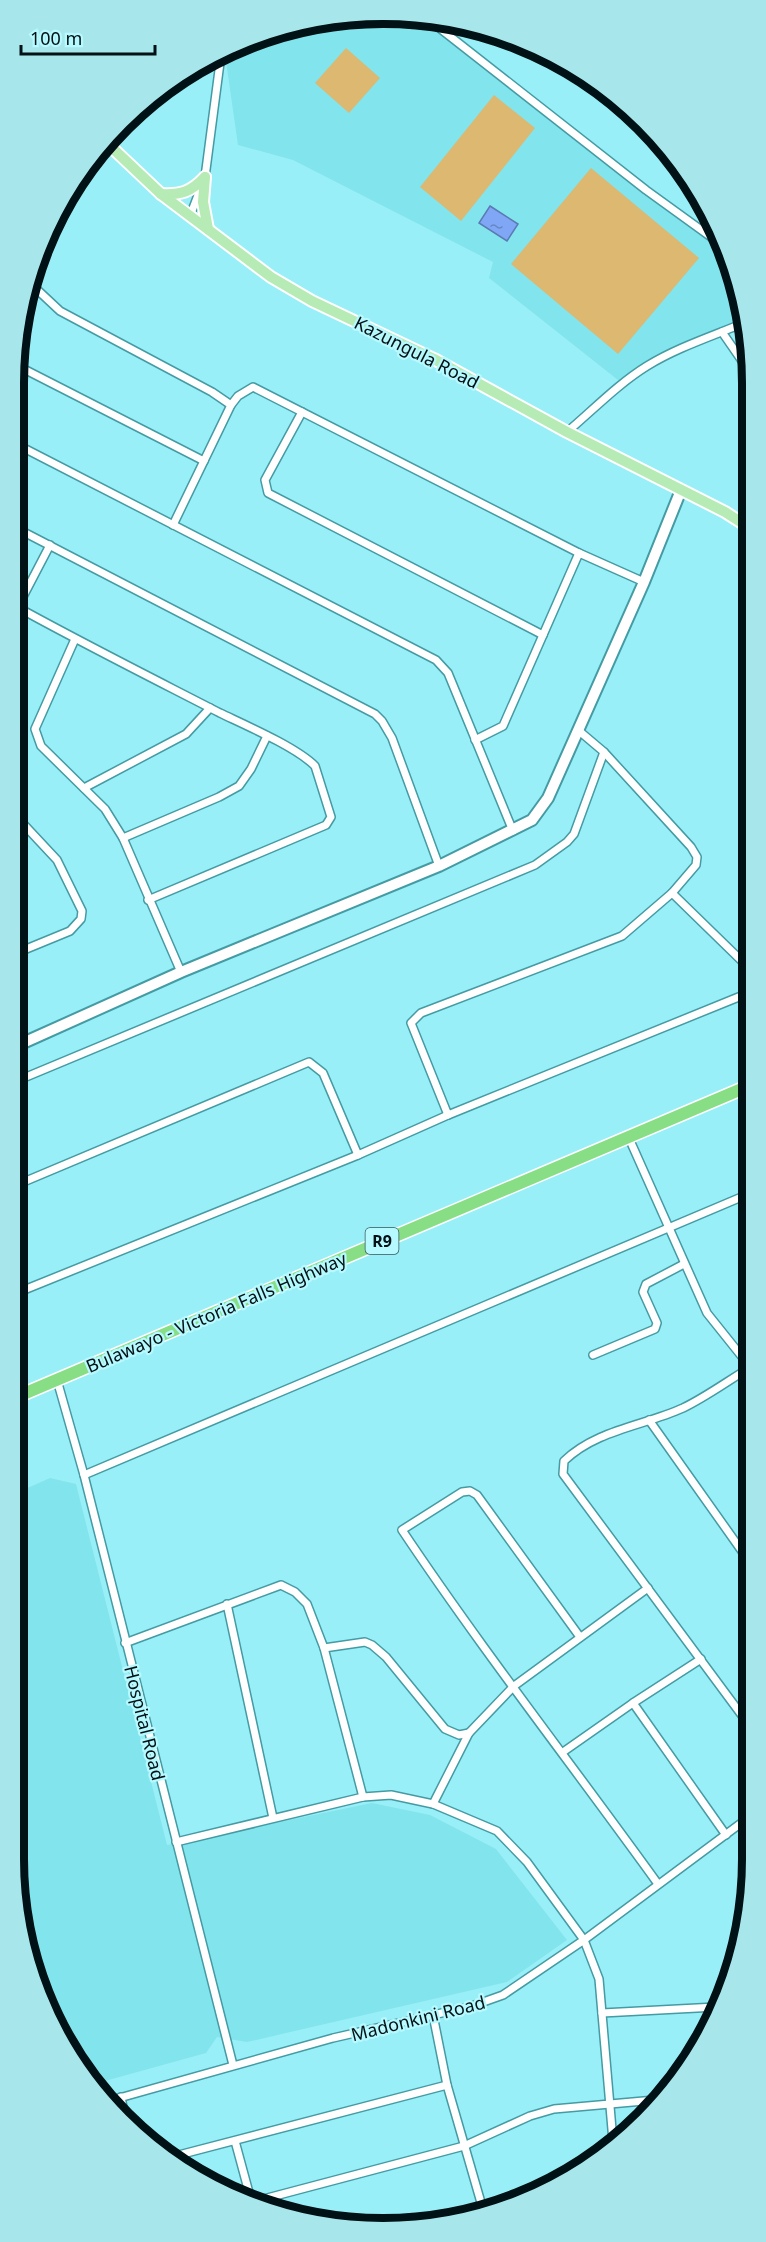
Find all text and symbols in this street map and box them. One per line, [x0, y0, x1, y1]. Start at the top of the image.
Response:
scale bar [21, 18, 154, 56]
text: 100 m [30, 26, 82, 50]
street label: Kazungula Road [351, 310, 483, 394]
road number: R9 [366, 1228, 398, 1254]
street label: Bulawayo - Victoria Falls Highway [82, 1246, 351, 1378]
street label: Hospital Road [119, 1663, 171, 1783]
street label: Madonkini Road [348, 1990, 488, 2046]

